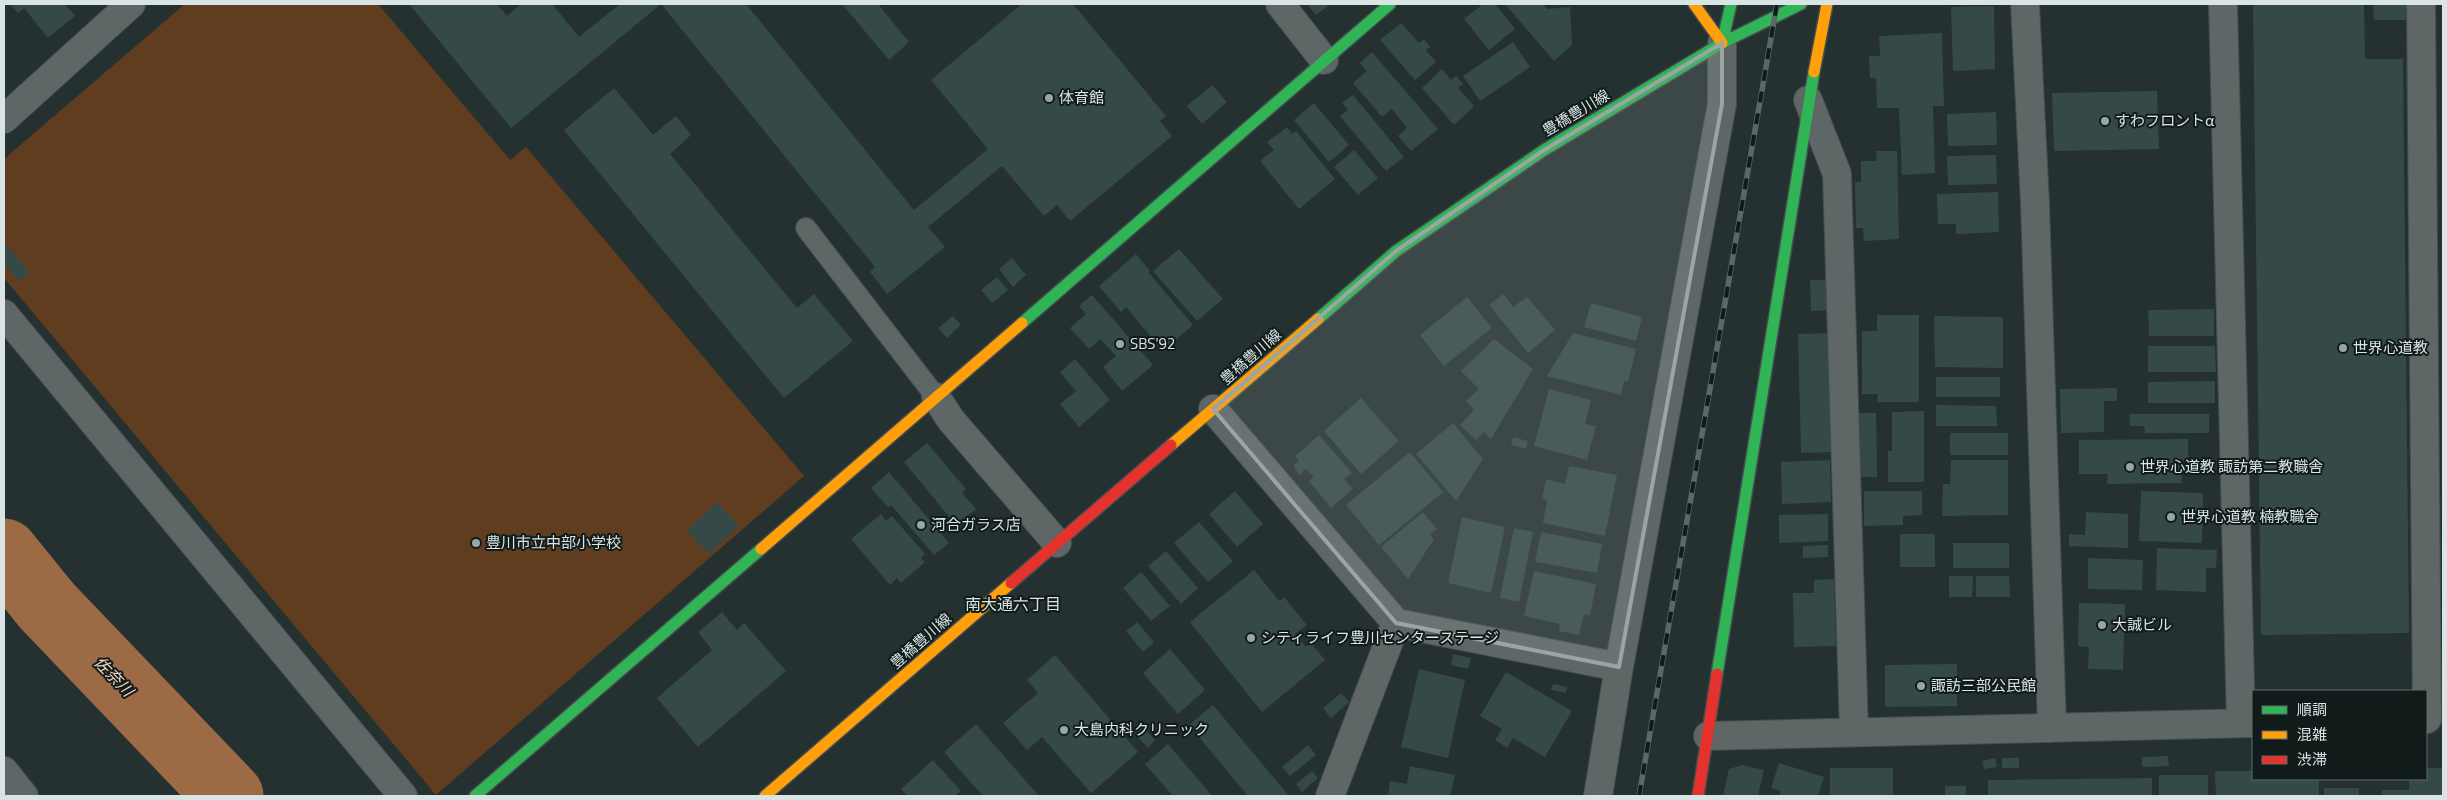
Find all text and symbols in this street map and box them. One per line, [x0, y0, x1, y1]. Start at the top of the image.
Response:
street label: 豊橋豊川線 [1538, 83, 1614, 142]
place label: 体育館 [1059, 86, 1104, 109]
marker: 体育館 [1043, 92, 1055, 104]
place label: すわフロントα [2115, 109, 2215, 132]
marker: すわフロントα [2099, 115, 2111, 127]
street label: 豊橋豊川線 [1215, 323, 1287, 390]
place label: SBS'92 [1130, 332, 1175, 355]
place label: 世界心道教 [2353, 336, 2428, 359]
marker: SBS'92 [1114, 338, 1126, 350]
marker: 世界心道教 [2337, 342, 2349, 354]
place label: 世界心道教 諏訪第二教職舎 [2140, 455, 2323, 478]
marker: 世界心道教 諏訪第二教職舎 [2124, 461, 2136, 473]
place label: 世界心道教 楠教職舎 [2181, 505, 2319, 528]
marker: 世界心道教 楠教職舎 [2165, 511, 2177, 523]
place label: 河合ガラス店 [931, 513, 1021, 536]
marker: 河合ガラス店 [915, 519, 927, 531]
place label: 豊川市立中部小学校 [486, 531, 621, 554]
marker: 豊川市立中部小学校 [470, 537, 482, 549]
district label: 南大通六丁目 [965, 592, 1061, 616]
street label: 豊橋豊川線 [885, 607, 957, 674]
place label: 大誠ビル [2112, 613, 2172, 636]
marker: 大誠ビル [2096, 619, 2108, 631]
place label: シティライフ豊川センターステージ [1261, 626, 1499, 649]
marker: シティライフ豊川センターステージ [1245, 632, 1257, 644]
water label: 佐奈川 [89, 650, 141, 703]
place label: 諏訪三部公民館 [1931, 674, 2036, 697]
marker: 諏訪三部公民館 [1915, 680, 1927, 692]
legend [2252, 690, 2427, 780]
text: 順調 [2297, 698, 2327, 721]
place label: 大島内科クリニック [1074, 718, 1209, 741]
text: 混雑 [2297, 723, 2327, 746]
marker: 大島内科クリニック [1058, 724, 1070, 736]
text: 渋滞 [2297, 748, 2327, 771]

